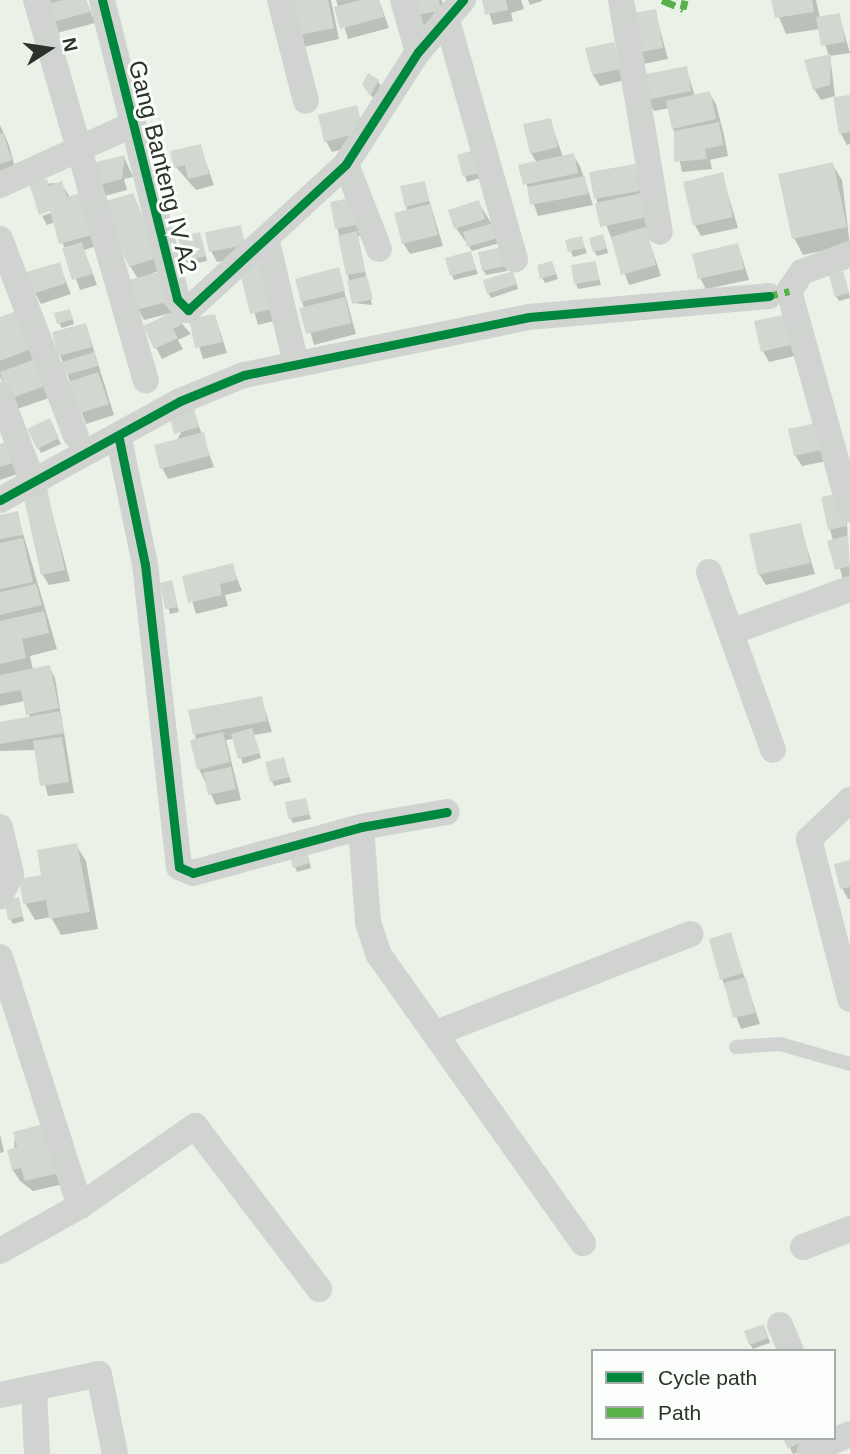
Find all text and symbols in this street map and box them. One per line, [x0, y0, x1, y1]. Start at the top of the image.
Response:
north arrow [14, 14, 84, 84]
text: N [58, 36, 82, 53]
street label: Gang Banteng IV A2 [122, 57, 204, 277]
legend [591, 1349, 836, 1440]
text: Cycle path [658, 1366, 757, 1389]
text: Path [658, 1401, 701, 1424]

